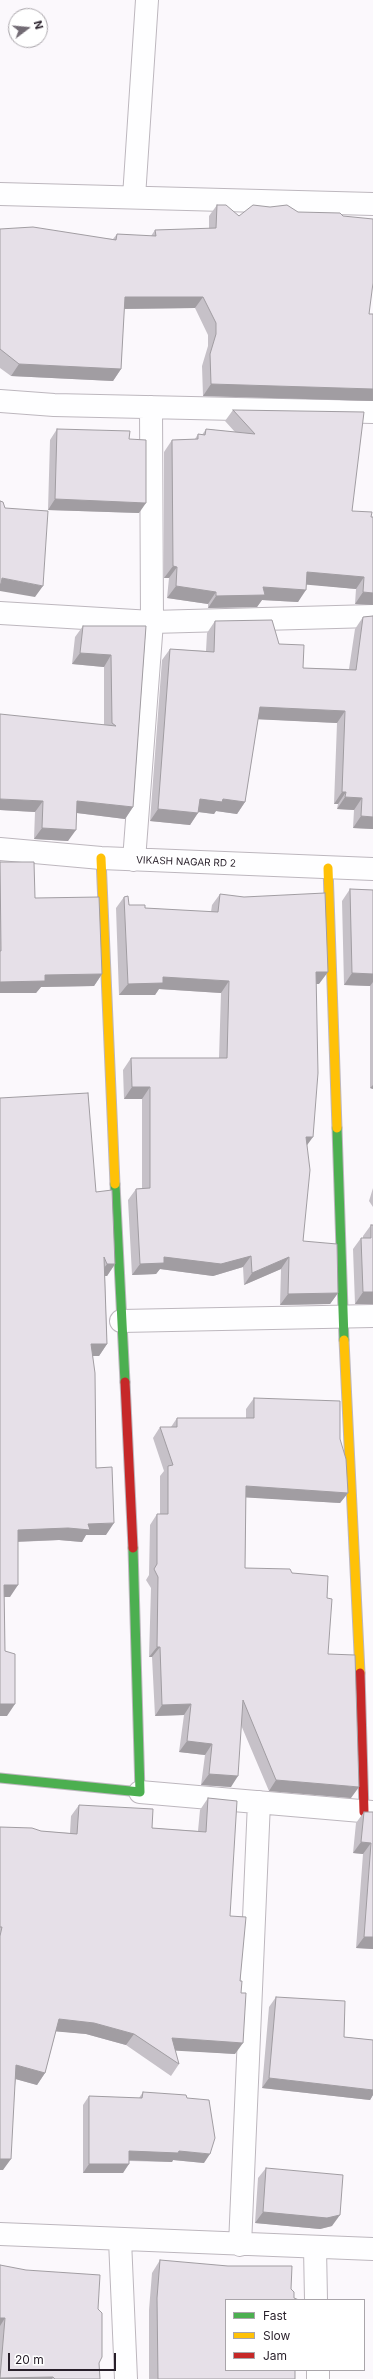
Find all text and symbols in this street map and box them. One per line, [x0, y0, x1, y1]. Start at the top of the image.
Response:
north arrow [8, 8, 48, 48]
text: N [31, 19, 46, 31]
street label: VIKASH NAGAR RD 2 [136, 854, 236, 870]
legend [225, 2299, 365, 2371]
text: Fast [263, 2308, 287, 2323]
text: Slow [263, 2328, 290, 2343]
scale bar [10, 2345, 118, 2371]
text: Jam [263, 2348, 287, 2363]
text: 20 m [15, 2352, 44, 2367]

